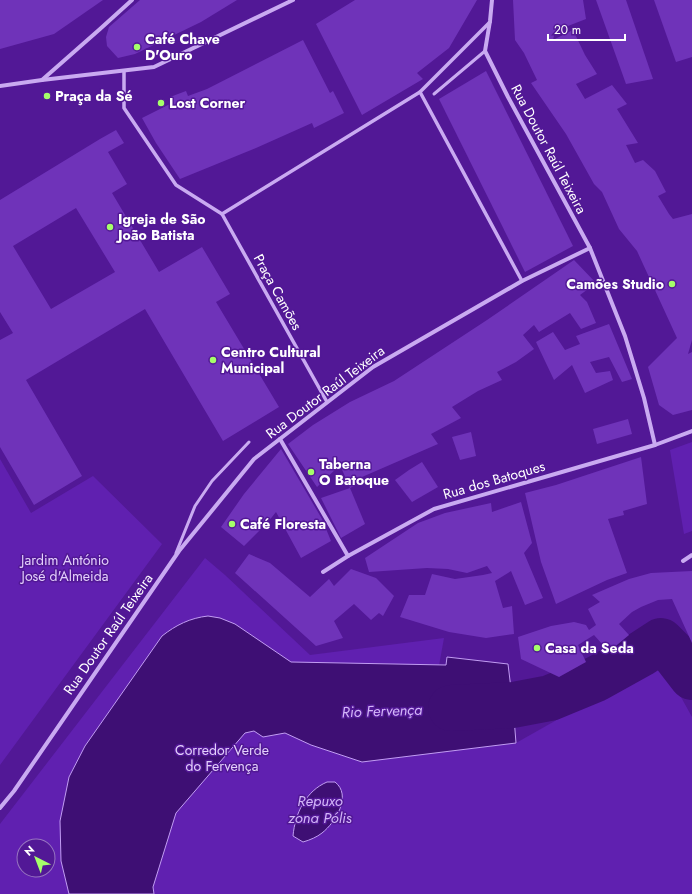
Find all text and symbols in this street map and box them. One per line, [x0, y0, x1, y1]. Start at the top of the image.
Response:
scale bar [548, 16, 625, 42]
text: 20 m [554, 21, 581, 39]
place label: Café Chave D'Ouro [145, 29, 220, 65]
marker: Café Chave D'Ouro [132, 42, 142, 52]
street label: Rua Doutor Raúl Teixeira [506, 81, 592, 217]
place label: Praça da Sé [55, 86, 133, 106]
marker: Praça da Sé [42, 91, 52, 101]
place label: Lost Corner [169, 93, 246, 113]
marker: Lost Corner [156, 98, 166, 108]
place label: Igreja de São João Batista [115, 209, 206, 245]
marker: Igreja de São João Batista [105, 222, 115, 232]
street label: Praça Camões [249, 250, 307, 334]
place label: Camões Studio [566, 274, 664, 294]
marker: Camões Studio [667, 279, 677, 289]
street label: Rua Doutor Raúl Teixeira [261, 341, 389, 443]
place label: Centro Cultural Municipal [221, 342, 321, 378]
marker: Centro Cultural Municipal [208, 355, 218, 365]
place label: Taberna O Batoque [319, 454, 389, 490]
street label: Rua dos Batoques [441, 456, 548, 504]
marker: Taberna O Batoque [306, 467, 316, 477]
place label: Café Floresta [240, 514, 326, 534]
marker: Café Floresta [227, 519, 237, 529]
park label: Jardim António José d'Almeida [19, 550, 109, 586]
street label: Rua Doutor Raúl Teixeira [59, 569, 157, 699]
place label: Casa da Seda [545, 638, 634, 658]
marker: Casa da Seda [532, 643, 542, 653]
water label: Rio Fervença [341, 699, 423, 723]
park label: Corredor Verde do Fervença [175, 740, 269, 776]
water label: Repuxo zona Pólis [287, 790, 352, 829]
north arrow [16, 838, 56, 878]
text: N [21, 842, 38, 859]

